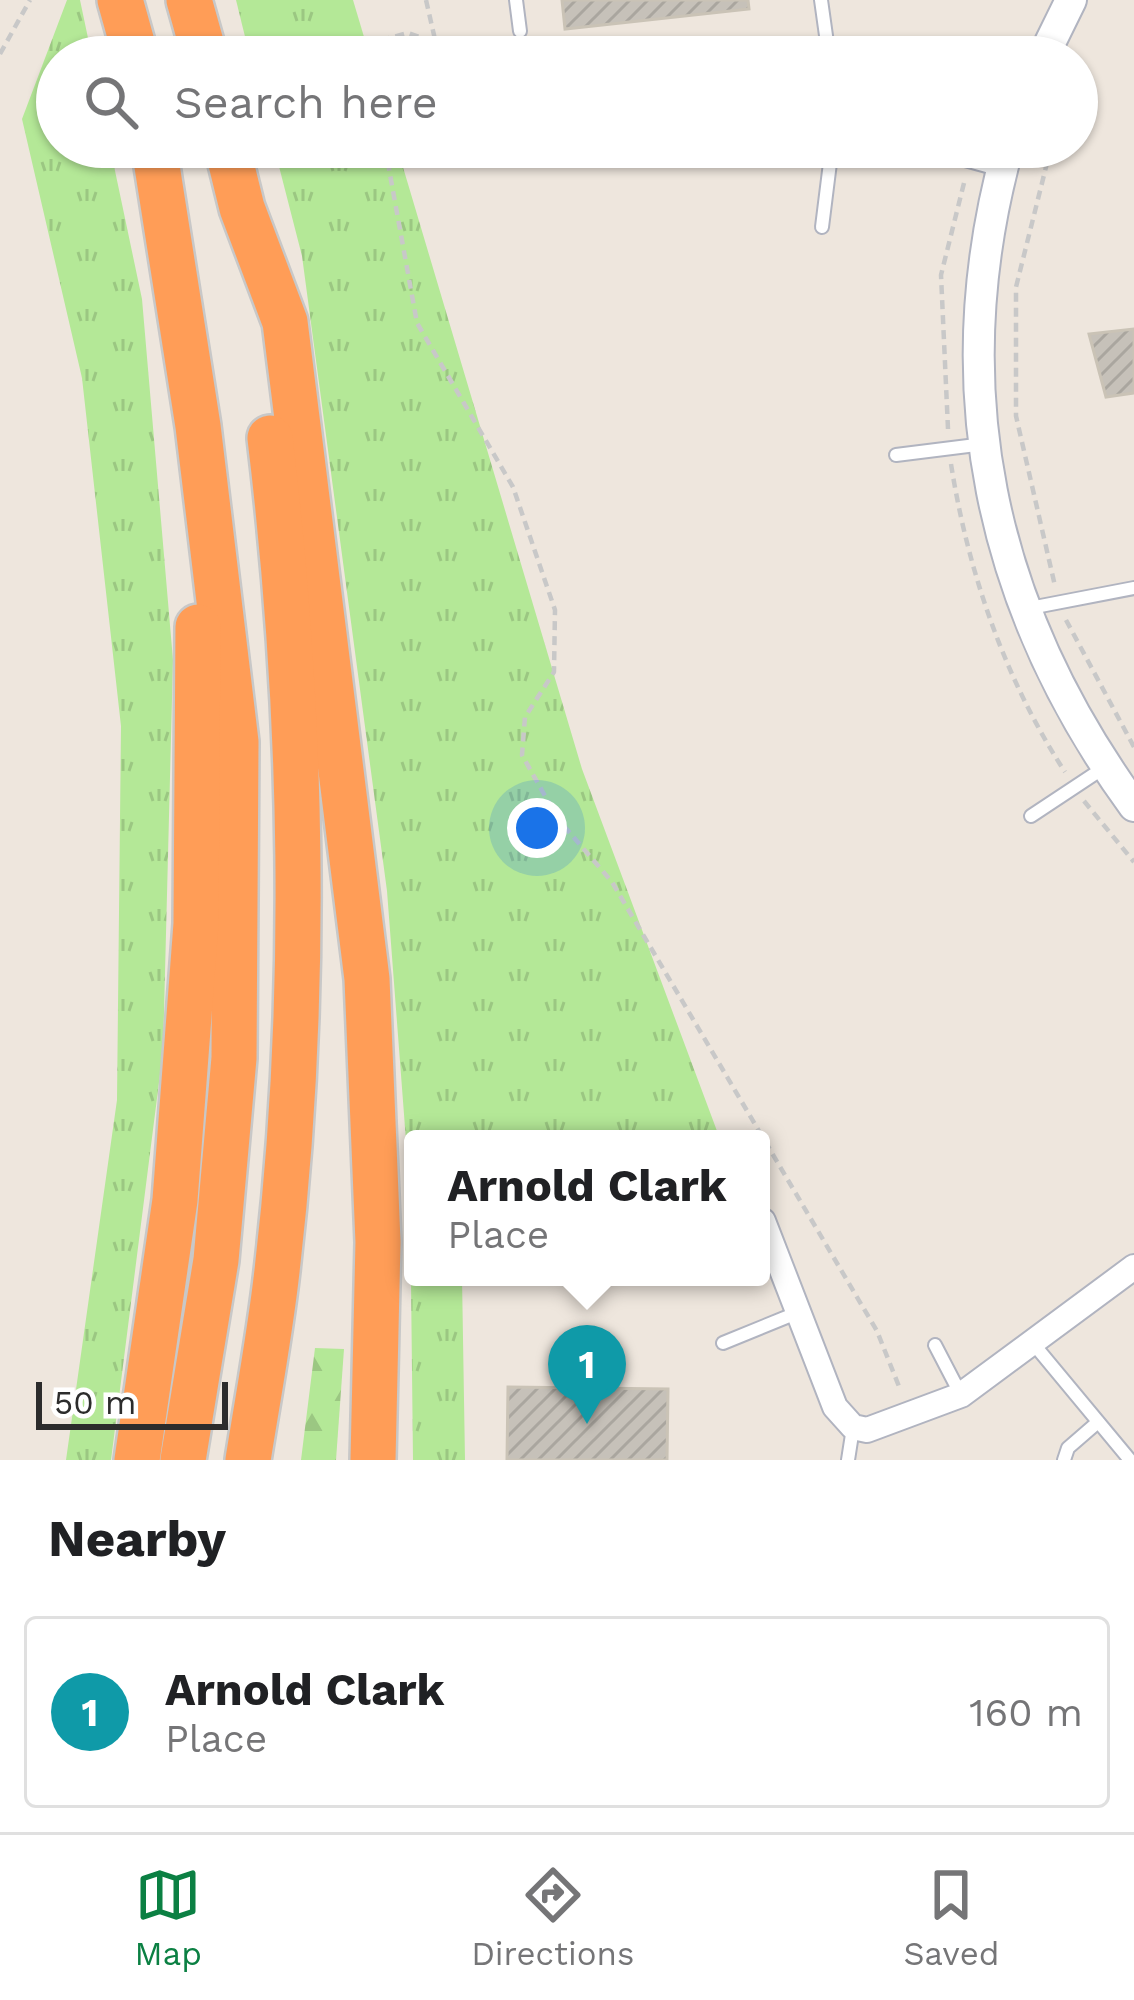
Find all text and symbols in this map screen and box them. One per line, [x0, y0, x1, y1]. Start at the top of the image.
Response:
search box [36, 36, 1098, 168]
icon: search [78, 69, 144, 135]
text: Search here [174, 76, 438, 129]
your location [507, 798, 567, 858]
popup [404, 1130, 770, 1286]
text: Arnold Clark [447, 1159, 727, 1212]
text: Place [447, 1212, 549, 1257]
pin: 1 [548, 1325, 626, 1424]
scale bar [36, 1376, 228, 1429]
text: 50 m [54, 1383, 136, 1422]
text: Nearby [48, 1509, 226, 1568]
text: Arnold Clark [165, 1663, 445, 1716]
text: 1 [82, 1690, 98, 1735]
text: 160 m [969, 1690, 1083, 1735]
text: Place [165, 1716, 267, 1761]
tab: Map [135, 1862, 202, 1973]
tab: Directions [471, 1862, 634, 1973]
tab: Saved [904, 1862, 999, 1973]

